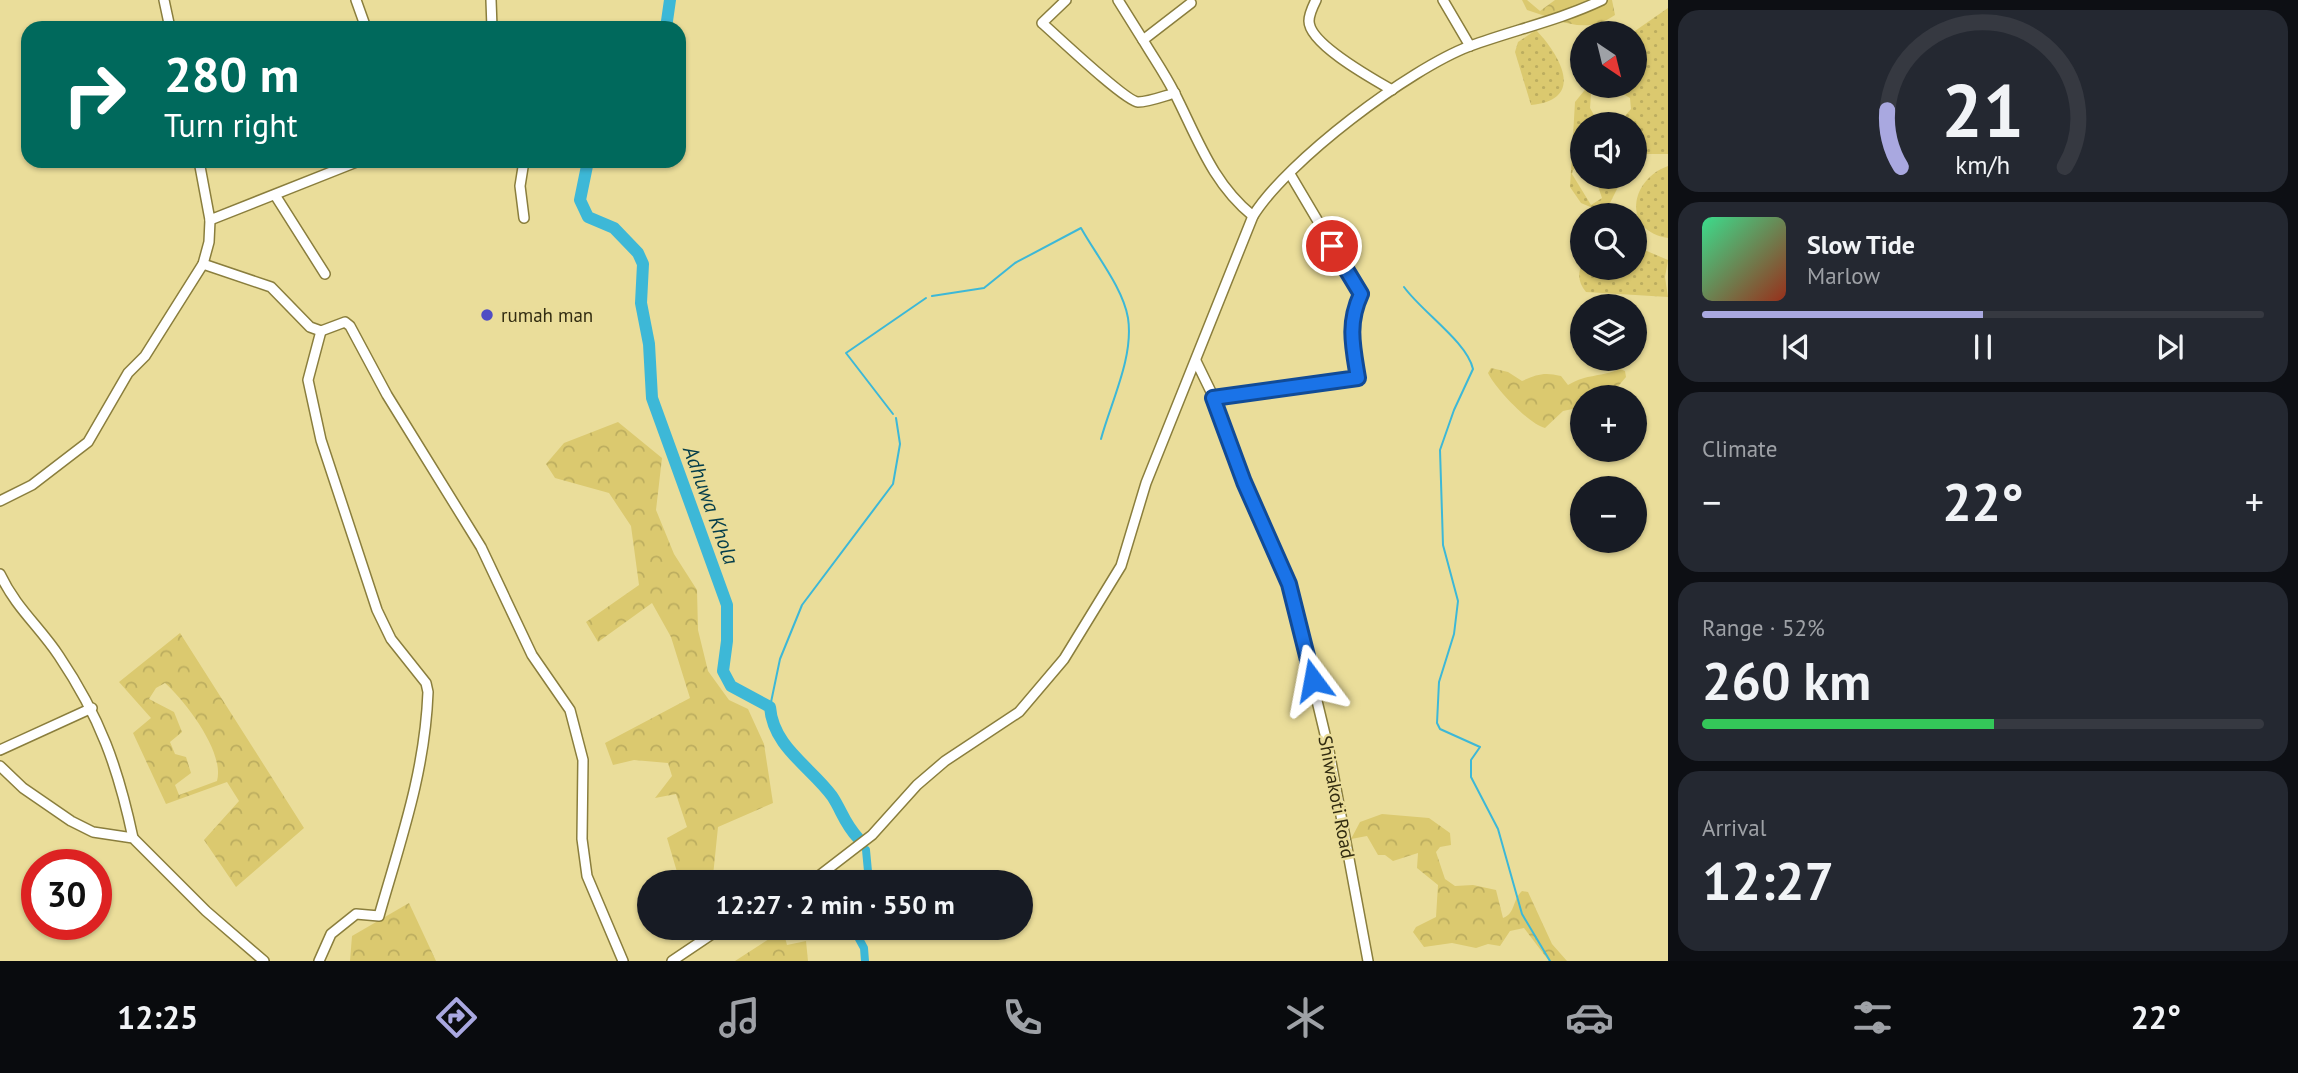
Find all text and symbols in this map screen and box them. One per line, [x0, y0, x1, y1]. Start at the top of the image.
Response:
north arrow [1570, 21, 1647, 98]
map controls [1570, 21, 1647, 553]
text: 280 m [164, 42, 299, 106]
icon: right [49, 49, 140, 140]
text: 21 [1942, 63, 2024, 157]
text: Turn right [164, 104, 298, 146]
button: sound [1570, 112, 1647, 189]
text: km/h [1956, 149, 2010, 181]
button: search [1570, 203, 1647, 280]
pin [1302, 216, 1362, 276]
icon: arrive [1313, 227, 1351, 265]
text: Slow Tide [1807, 228, 1915, 261]
text: Marlow [1807, 261, 1880, 290]
button: layers [1570, 294, 1647, 371]
place label: rumah man [501, 303, 593, 327]
marker: rumah man [479, 307, 495, 323]
icon: previous [1777, 328, 1815, 366]
icon: pause [1964, 328, 2002, 366]
icon: next [2151, 328, 2189, 366]
button: + [1570, 385, 1647, 462]
text: Climate [1702, 434, 1777, 463]
water label: Adhuwa Khola [677, 441, 745, 569]
text: 22° [1942, 468, 2024, 535]
button: − [1570, 476, 1647, 553]
text: − [1702, 477, 1721, 526]
text: + [2245, 477, 2264, 526]
text: Range · 52% [1702, 613, 1825, 642]
position arrow [1276, 643, 1350, 717]
text: 260 km [1702, 647, 1871, 714]
street label: Shiwakoti Road [1313, 733, 1361, 861]
text: Arrival [1702, 813, 1766, 842]
text: 12:27 [1702, 847, 1834, 914]
speed limit sign: 30 [21, 849, 112, 940]
text: 12:27 · 2 min · 550 m [715, 888, 955, 921]
icon: directions [432, 993, 481, 1042]
icon: music [715, 993, 764, 1042]
icon: phone [998, 993, 1047, 1042]
icon: climate [1281, 993, 1330, 1042]
icon: car [1565, 993, 1614, 1042]
icon: filters [1848, 993, 1897, 1042]
text: 12:25 [117, 996, 198, 1038]
text: 22° [2131, 996, 2181, 1038]

